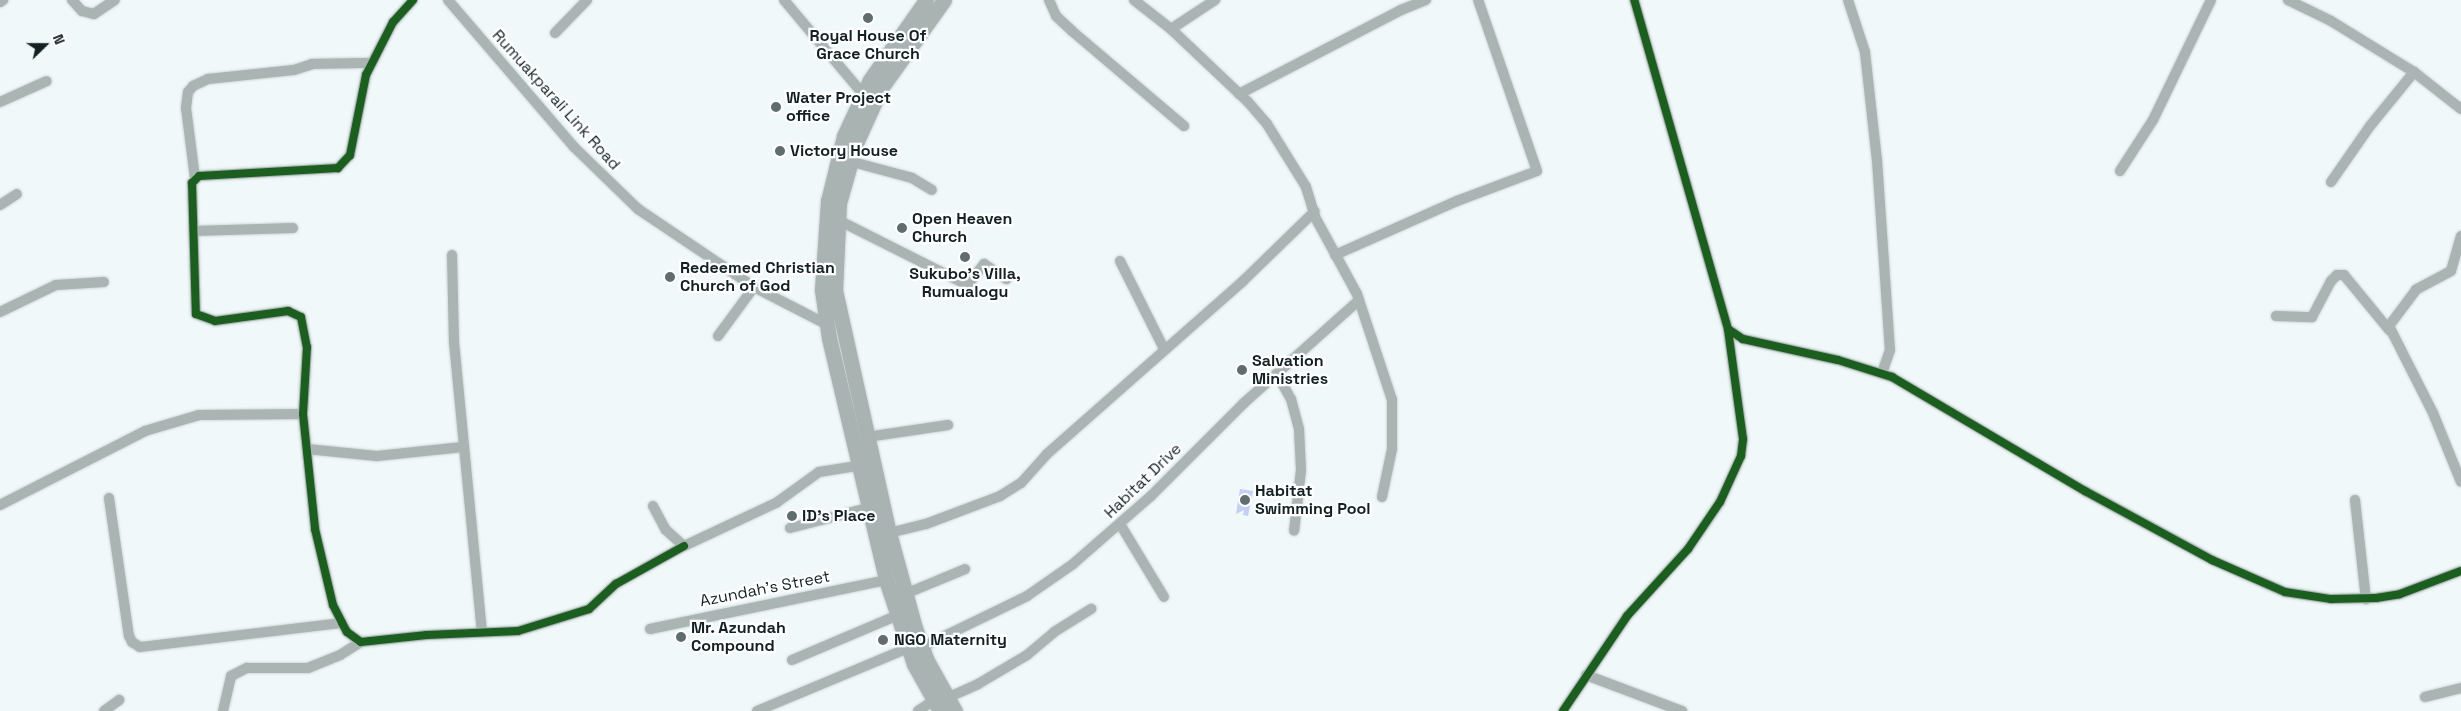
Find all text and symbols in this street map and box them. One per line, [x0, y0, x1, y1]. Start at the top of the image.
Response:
marker: Royal House Of Grace Church [862, 12, 874, 24]
north arrow [20, 20, 70, 70]
street label: Rumuakparali Link Road [488, 26, 624, 174]
place label: Royal House Of Grace Church [810, 26, 926, 64]
text: N [49, 32, 69, 47]
place label: Water Project office [786, 88, 891, 126]
marker: Water Project office [770, 101, 782, 113]
place label: Victory House [790, 141, 898, 161]
marker: Victory House [774, 145, 786, 157]
place label: Open Heaven Church [912, 209, 1012, 247]
marker: Open Heaven Church [896, 222, 908, 234]
marker: Sukubo's Villa, Rumualogu [959, 251, 971, 263]
place label: Redeemed Christian Church of God [680, 258, 835, 296]
place label: Sukubo's Villa, Rumualogu [909, 264, 1021, 302]
marker: Redeemed Christian Church of God [664, 271, 676, 283]
place label: Salvation Ministries [1252, 351, 1328, 389]
marker: Salvation Ministries [1236, 364, 1248, 376]
street label: Habitat Drive [1100, 439, 1186, 523]
place label: Habitat Swimming Pool [1255, 481, 1371, 519]
marker: Habitat Swimming Pool [1239, 494, 1251, 506]
place label: ID's Place [802, 506, 875, 526]
marker: ID's Place [786, 510, 798, 522]
street label: Azundah's Street [698, 567, 832, 611]
place label: Mr. Azundah Compound [691, 618, 786, 656]
place label: NGO Maternity [894, 630, 1007, 650]
marker: Mr. Azundah Compound [675, 631, 687, 643]
marker: NGO Maternity [876, 633, 890, 647]

